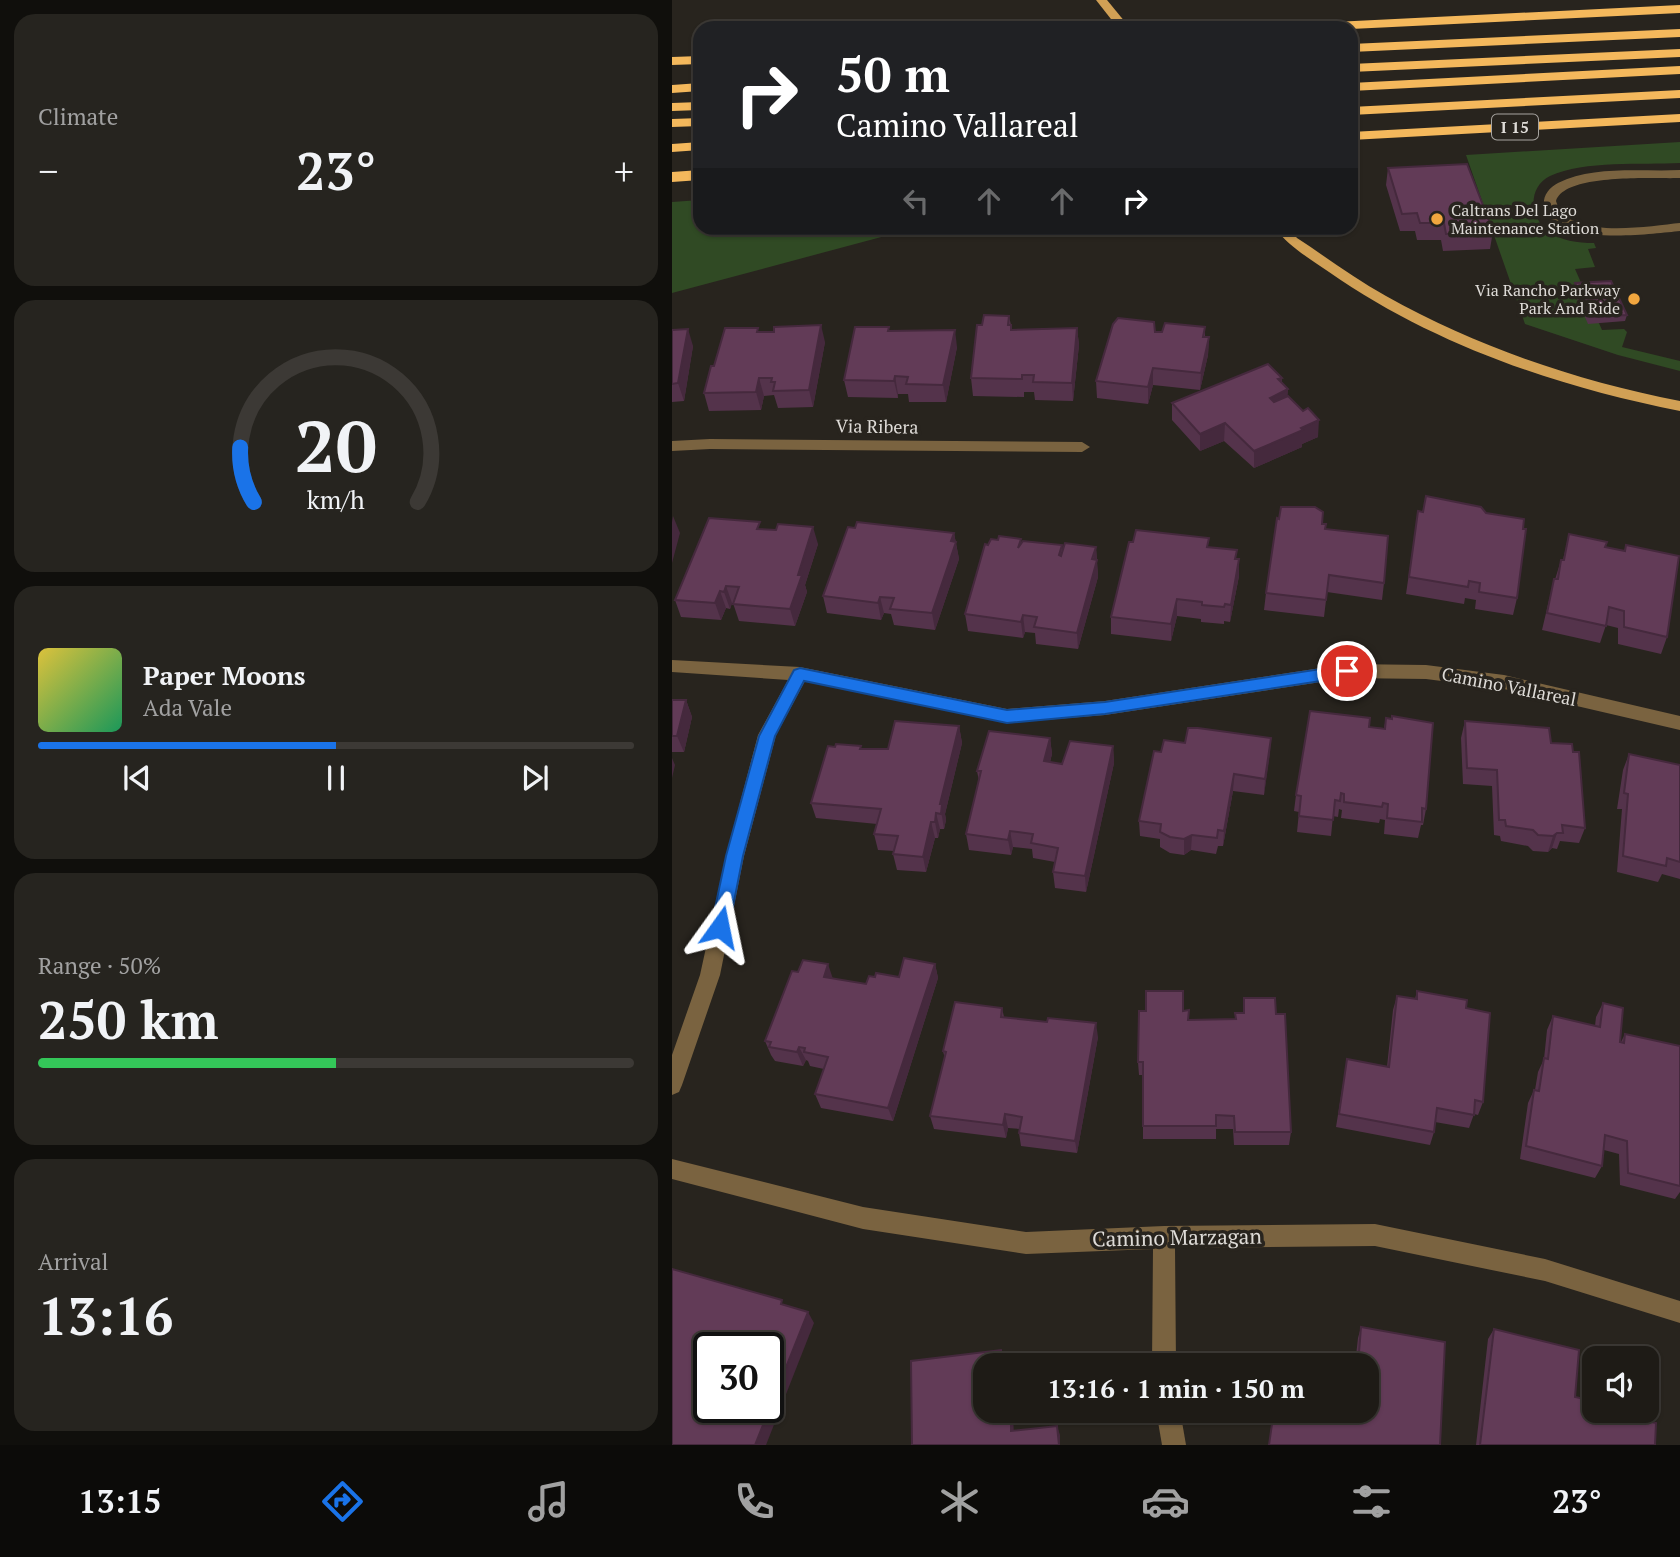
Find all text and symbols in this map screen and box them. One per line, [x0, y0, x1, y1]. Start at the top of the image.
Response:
text: 50 m [836, 41, 950, 106]
icon: right [721, 49, 812, 140]
text: Climate [38, 101, 118, 132]
text: Camino Vallareal [836, 104, 1079, 146]
road number: I 15 [1492, 114, 1538, 140]
text: 23° [296, 136, 376, 205]
text: − [38, 146, 58, 196]
text: + [614, 146, 634, 196]
icon: left [897, 182, 935, 220]
icon: ahead [970, 182, 1008, 220]
icon: ahead [1043, 182, 1081, 220]
icon: right [1116, 182, 1154, 220]
place label: Caltrans Del Lago Maintenance Station [1451, 199, 1600, 239]
marker: Caltrans Del Lago Maintenance Station [1429, 211, 1445, 227]
place label: Via Rancho Parkway Park And Ride [1475, 279, 1621, 319]
marker: Via Rancho Parkway Park And Ride [1626, 291, 1642, 307]
text: 20 [295, 397, 377, 494]
street label: Via Ribera [835, 413, 919, 439]
text: km/h [307, 483, 365, 516]
pin [1317, 641, 1377, 701]
icon: arrive [1328, 652, 1366, 690]
text: Paper Moons [143, 658, 306, 692]
street label: Camino Vallareal [1440, 661, 1578, 711]
text: Ada Vale [143, 692, 232, 723]
icon: previous [118, 759, 156, 797]
icon: pause [317, 759, 355, 797]
icon: next [516, 759, 554, 797]
position arrow [683, 890, 757, 964]
text: Range · 50% [38, 950, 161, 981]
text: 250 km [38, 985, 219, 1054]
street label: Camino Marzagan [1092, 1222, 1263, 1252]
text: Arrival [38, 1246, 109, 1277]
text: 13:16 [38, 1281, 173, 1350]
speed limit sign: 30 [693, 1332, 784, 1423]
map controls [1582, 1346, 1659, 1423]
button: sound [1582, 1346, 1659, 1423]
text: 13:16 · 1 min · 150 m [1047, 1371, 1305, 1405]
icon: directions [318, 1477, 367, 1526]
icon: music [524, 1477, 573, 1526]
icon: phone [730, 1477, 779, 1526]
icon: climate [935, 1477, 984, 1526]
icon: car [1141, 1477, 1190, 1526]
icon: filters [1347, 1477, 1396, 1526]
text: 13:15 [78, 1480, 162, 1522]
text: 23° [1552, 1480, 1602, 1522]

